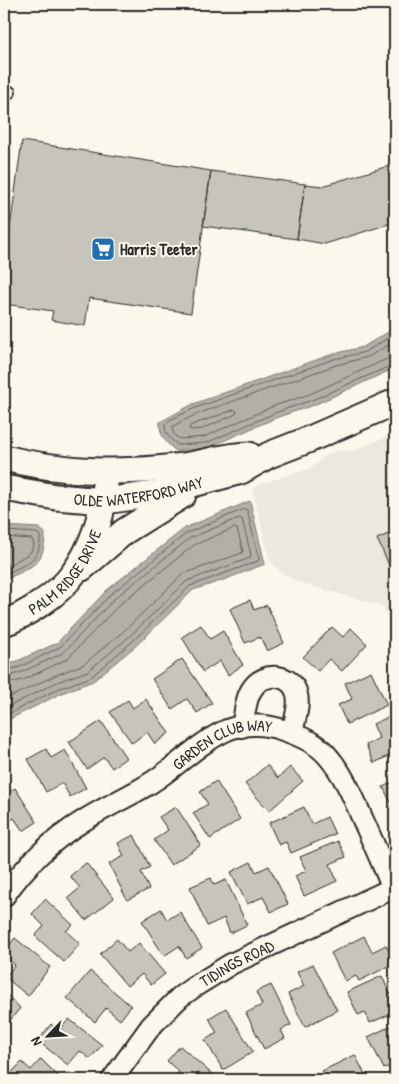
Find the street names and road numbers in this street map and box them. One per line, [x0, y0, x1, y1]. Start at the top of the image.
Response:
street label: OLDE WATERFORD WAY [73, 471, 205, 512]
street label: PALM RIDGE DRIVE [24, 526, 106, 620]
street label: GARDEN CLUB WAY [167, 714, 274, 775]
street label: TIDINGS ROAD [195, 934, 278, 992]

